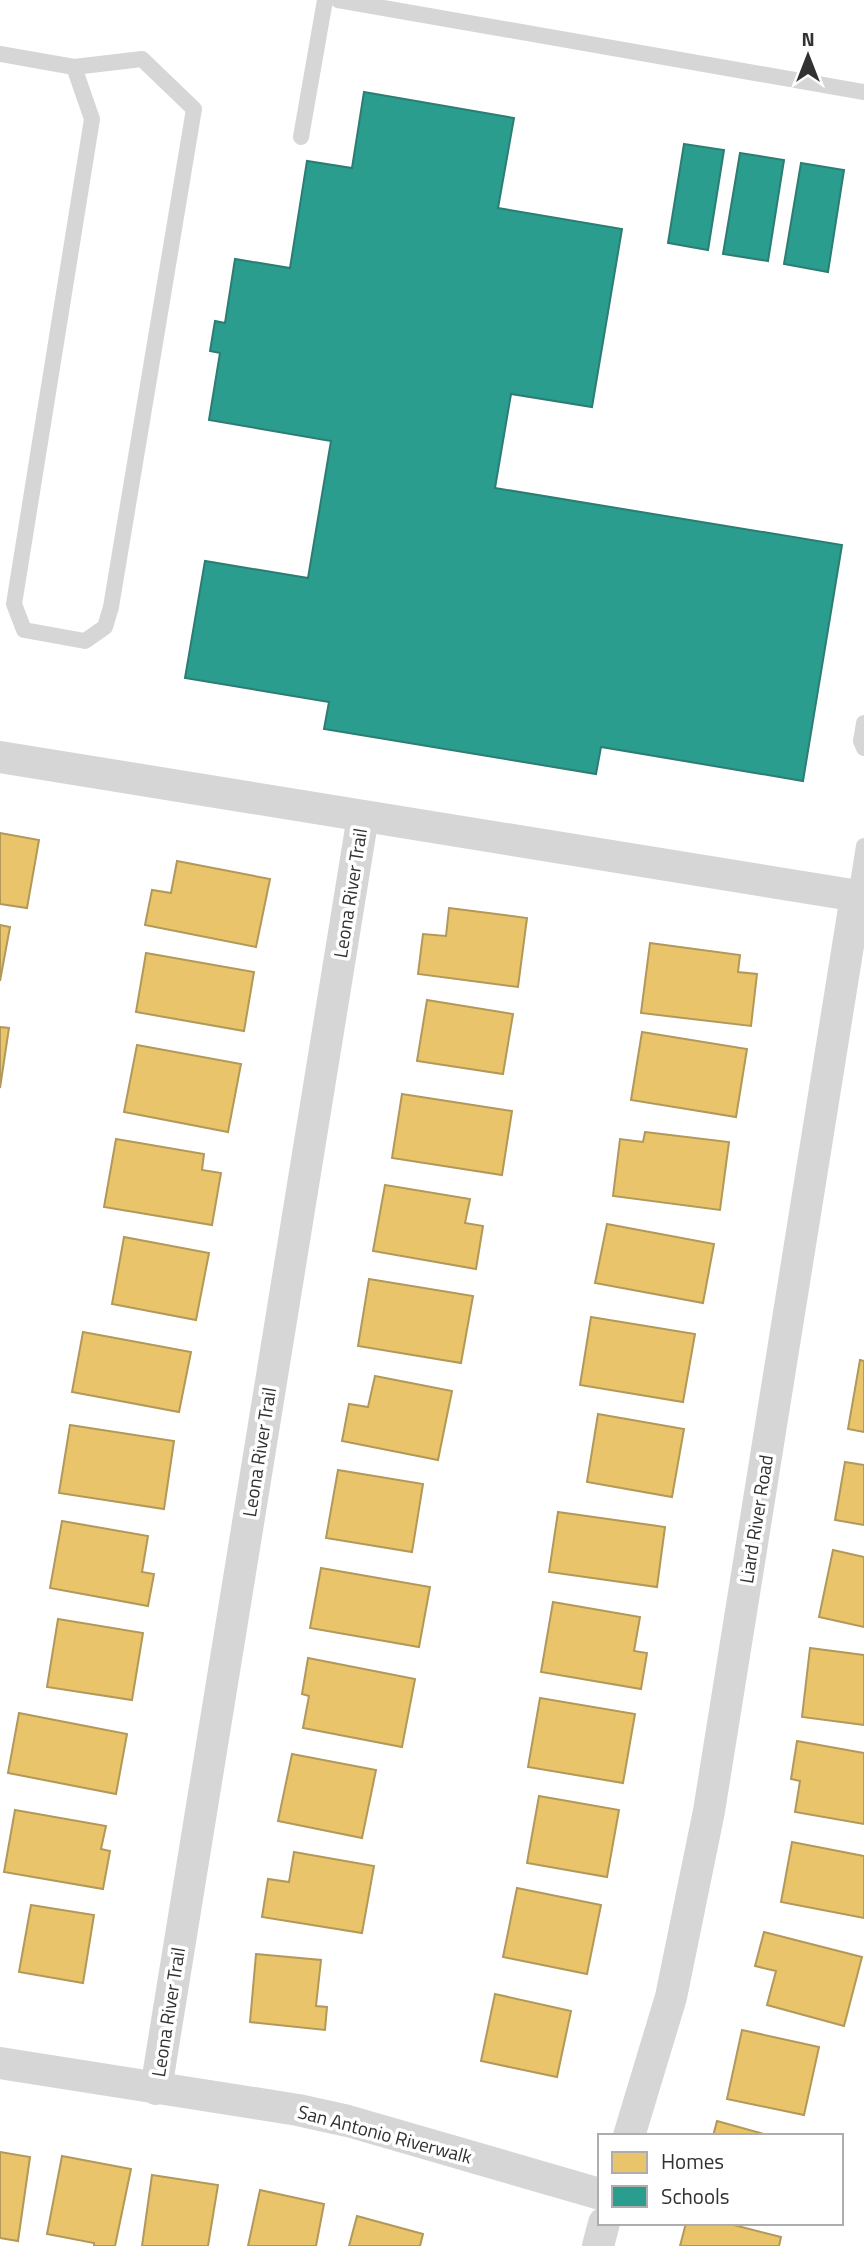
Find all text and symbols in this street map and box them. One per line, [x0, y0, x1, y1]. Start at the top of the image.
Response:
north arrow [773, 21, 843, 91]
text: N [801, 24, 815, 53]
street label: Leona River Trail [325, 826, 374, 960]
street label: Leona River Trail [234, 1385, 283, 1519]
street label: Liard River Road [731, 1453, 780, 1585]
street label: Leona River Trail [143, 1945, 192, 2079]
street label: San Antonio Riverwalk [295, 2096, 475, 2171]
legend [598, 2134, 843, 2225]
text: Homes [661, 2145, 724, 2177]
text: Schools [661, 2180, 730, 2212]

